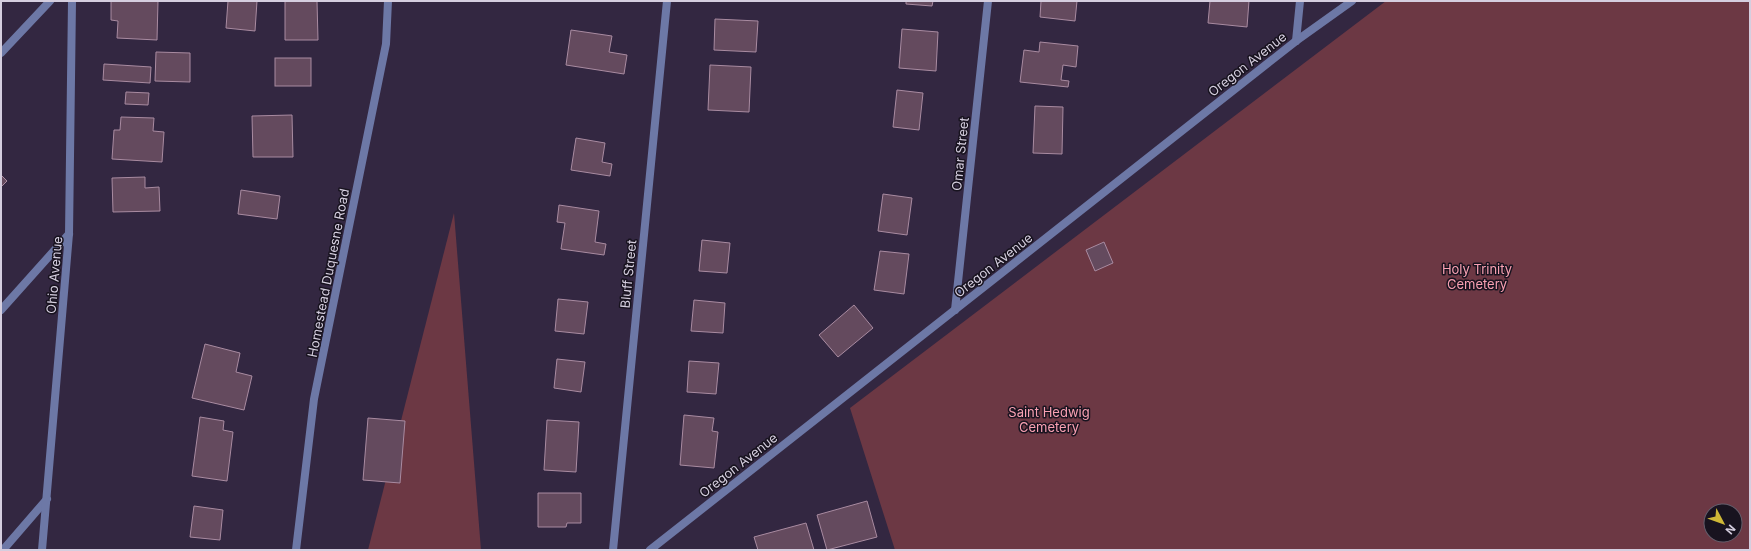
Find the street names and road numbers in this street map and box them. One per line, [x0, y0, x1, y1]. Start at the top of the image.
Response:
street label: Oregon Avenue [1205, 28, 1289, 100]
street label: Omar Street [948, 116, 972, 192]
street label: Homestead Duquesne Road [304, 187, 352, 359]
street label: Oregon Avenue [951, 229, 1035, 301]
street label: Ohio Avenue [43, 235, 65, 315]
street label: Bluff Street [616, 239, 640, 309]
street label: Oregon Avenue [696, 429, 780, 501]

